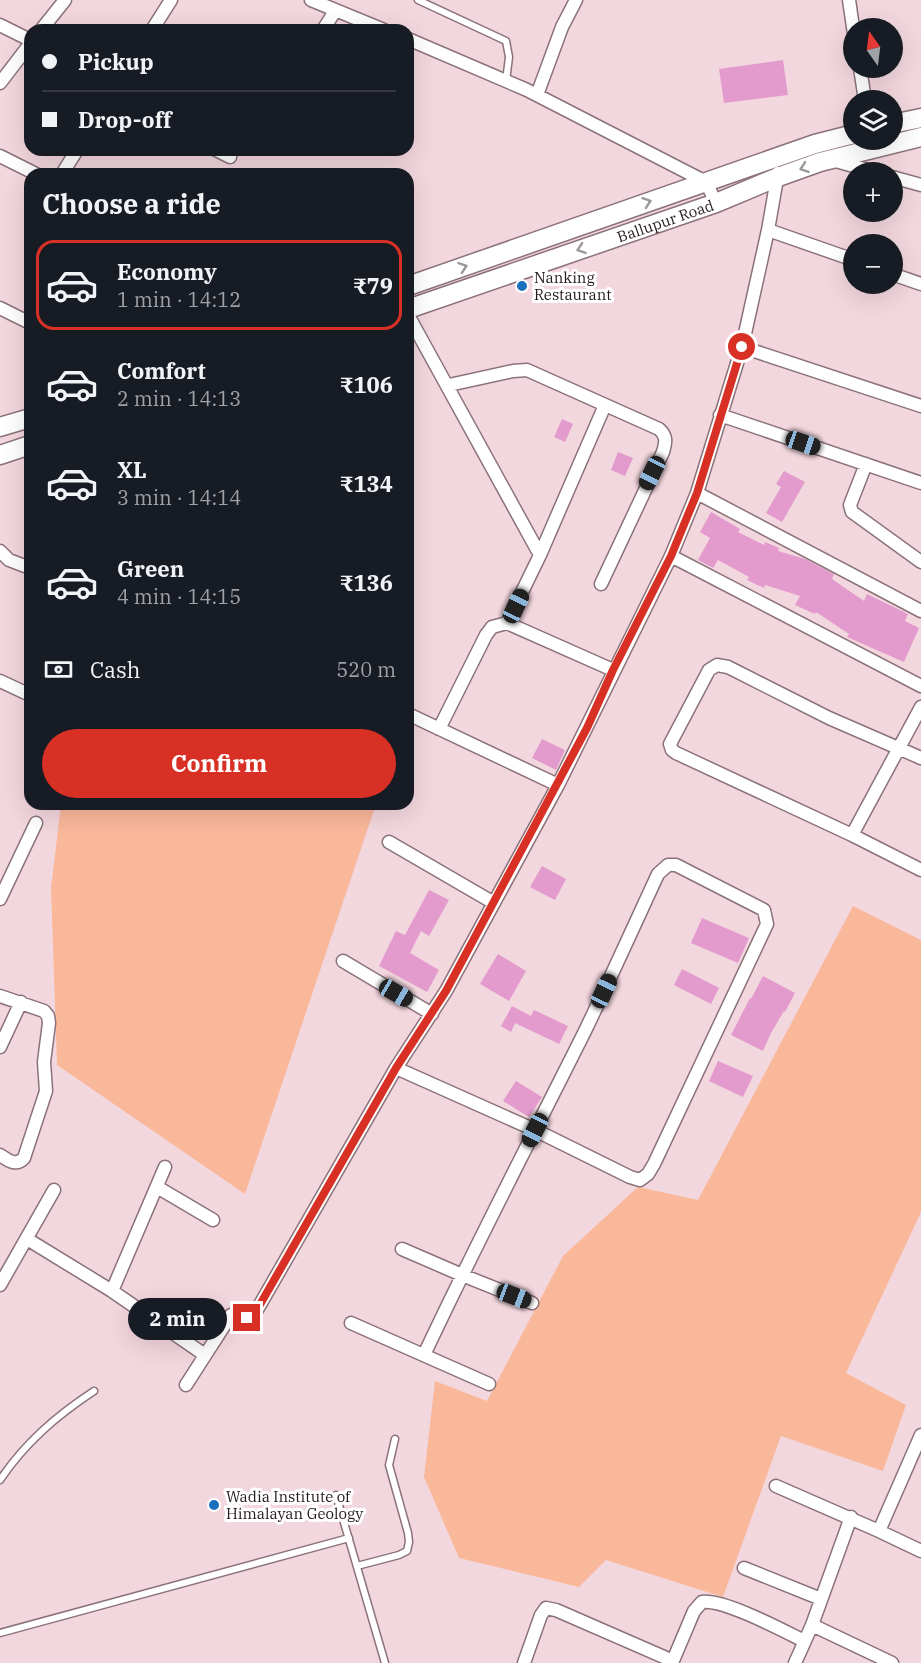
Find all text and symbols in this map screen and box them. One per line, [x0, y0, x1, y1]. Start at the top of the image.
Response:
north arrow [843, 18, 903, 78]
map controls [843, 18, 903, 294]
text: Pickup [78, 47, 154, 76]
button: layers [843, 90, 903, 150]
text: Drop-off [78, 105, 172, 134]
one-way arrow [799, 161, 809, 173]
button: + [843, 162, 903, 222]
text: Choose a ride [42, 186, 221, 221]
street label: Ballupur Road [614, 195, 716, 246]
one-way arrow [641, 197, 652, 210]
button: − [843, 234, 903, 294]
one-way arrow [576, 242, 587, 255]
text: Economy [117, 257, 217, 286]
icon: car [45, 258, 99, 312]
one-way arrow [457, 261, 468, 274]
place label: Nanking Restaurant [534, 268, 612, 304]
text: ₹79 [352, 271, 393, 300]
marker: Nanking Restaurant [515, 279, 529, 293]
text: 1 min · 14:12 [117, 286, 241, 313]
route start [728, 333, 755, 360]
text: Comfort [117, 356, 206, 385]
icon: car [45, 357, 99, 411]
text: ₹106 [339, 370, 393, 399]
text: 2 min · 14:13 [117, 385, 241, 412]
car [783, 429, 823, 457]
car [636, 453, 668, 493]
text: XL [117, 455, 147, 484]
icon: car [45, 456, 99, 510]
text: ₹134 [339, 469, 393, 498]
text: 3 min · 14:14 [117, 484, 241, 511]
text: Green [117, 554, 184, 583]
icon: car [45, 555, 99, 609]
text: ₹136 [339, 568, 393, 597]
text: 4 min · 14:15 [117, 583, 241, 610]
car [500, 586, 532, 626]
icon: cash [42, 653, 75, 686]
text: Cash [90, 655, 141, 684]
text: 520 m [336, 656, 396, 683]
button: Confirm [42, 729, 396, 798]
car [588, 971, 620, 1011]
car [376, 976, 416, 1010]
car [519, 1110, 551, 1150]
car [494, 1281, 534, 1311]
callout: 2 min [127, 1297, 226, 1339]
route end [233, 1304, 260, 1331]
text: 2 min [150, 1305, 206, 1332]
place label: Wadia Institute of Himalayan Geology [226, 1487, 363, 1523]
marker: Wadia Institute of Himalayan Geology [207, 1498, 221, 1512]

